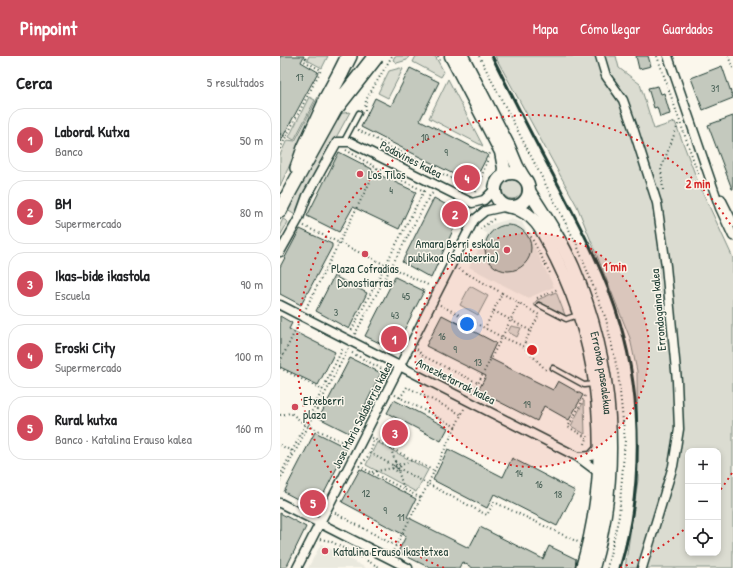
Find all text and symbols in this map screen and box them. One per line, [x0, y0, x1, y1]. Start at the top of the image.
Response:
text: Pinpoint [20, 15, 77, 41]
text: Mapa [533, 19, 558, 38]
text: Cómo llegar [580, 19, 640, 38]
text: Guardados [662, 19, 713, 38]
text: Cerca [16, 71, 52, 94]
house number: 17 [296, 71, 304, 84]
text: 5 resultados [207, 73, 264, 91]
house number: 31 [711, 82, 719, 95]
text: Laboral Kutxa [55, 121, 129, 142]
text: 1 [28, 131, 32, 149]
text: 50 m [240, 131, 263, 149]
house number: 10 [421, 131, 430, 144]
street label: Podavines kalea [377, 136, 445, 182]
text: Banco [55, 142, 83, 160]
house number: 9 [444, 146, 448, 159]
pin: 4 [454, 163, 480, 193]
place label: Los Tilos [368, 166, 406, 183]
marker: Los Tilos [355, 169, 365, 179]
text: 2 min [686, 175, 711, 192]
house number: 4 [389, 184, 393, 197]
text: BM [55, 193, 72, 214]
pin: 2 [442, 199, 468, 229]
text: 2 [27, 203, 33, 221]
text: 80 m [240, 203, 263, 221]
text: Supermercado [55, 214, 121, 232]
place label: Amara Berri eskola publikoa (Salaberria) [408, 235, 499, 266]
marker: Amara Berri eskola publikoa (Salaberria) [502, 245, 512, 255]
marker: Plaza Cofradías Donostiarras [360, 249, 370, 259]
text: 1 min [603, 258, 627, 275]
place label: Plaza Cofradías Donostiarras [331, 260, 399, 291]
text: Ikas-bide ikastola [55, 265, 150, 286]
street label: Errondogaina kalea [646, 268, 670, 352]
text: 3 [27, 275, 33, 293]
text: 90 m [241, 275, 263, 293]
text: Escuela [55, 286, 90, 304]
house number: 45 [402, 290, 411, 303]
house number: 3 [334, 306, 339, 319]
house number: 43 [391, 309, 400, 322]
your location [457, 314, 477, 334]
pin: 1 [381, 324, 407, 354]
street label: Errondo pasealekua [587, 329, 617, 415]
house number: 16 [438, 330, 446, 343]
text: Eroski City [55, 337, 115, 358]
house number: 9 [453, 343, 457, 356]
centre of rings [525, 343, 539, 357]
text: 4 [28, 347, 32, 365]
text: 100 m [235, 347, 263, 365]
street label: Amezketarrak kalea [414, 354, 499, 408]
house number: 13 [474, 356, 483, 369]
text: Supermercado [55, 358, 121, 376]
street label: Jose Maria Salaberria kalea [328, 358, 396, 471]
place label: Etxeberri plaza [303, 392, 344, 423]
house number: 19 [523, 398, 531, 411]
marker: Etxeberri plaza [290, 402, 300, 412]
text: Rural kutxa [55, 409, 117, 430]
pin: 3 [382, 418, 408, 448]
text: 5 [27, 419, 33, 437]
text: 160 m [235, 419, 263, 437]
text: Banco · Katalina Erauso kalea [55, 430, 192, 448]
map controls [685, 448, 721, 556]
button: + [685, 448, 721, 484]
house number: 14 [515, 467, 523, 480]
house number: 16 [535, 478, 543, 491]
button: − [685, 484, 721, 520]
house number: 12 [362, 487, 370, 500]
pin: 5 [300, 488, 326, 518]
house number: 18 [554, 488, 562, 501]
house number: 9 [383, 504, 387, 517]
house number: 11 [397, 511, 405, 524]
button: locate [685, 520, 721, 556]
place label: Katalina Erauso ikastetxea [333, 543, 448, 560]
marker: Katalina Erauso ikastetxea [320, 546, 330, 556]

